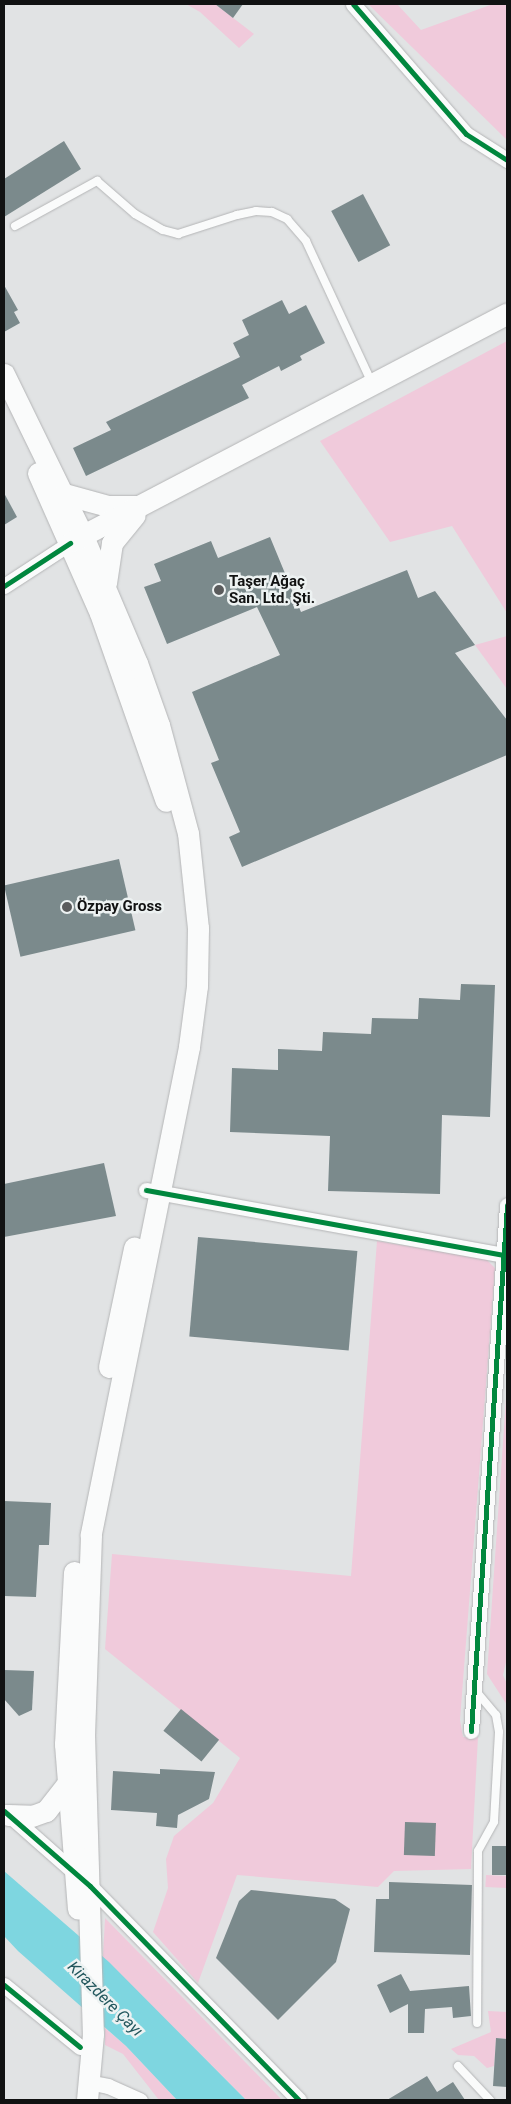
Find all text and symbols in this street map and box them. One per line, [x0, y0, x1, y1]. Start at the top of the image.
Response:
place label: Taşer Ağaç San. Ltd. Şti. [229, 572, 315, 607]
marker: Taşer Ağaç San. Ltd. Şti. [213, 584, 225, 596]
place label: Özpay Gross [77, 898, 162, 916]
marker: Özpay Gross [61, 901, 73, 913]
water label: Kirazdere Çayı [63, 1957, 147, 2041]

